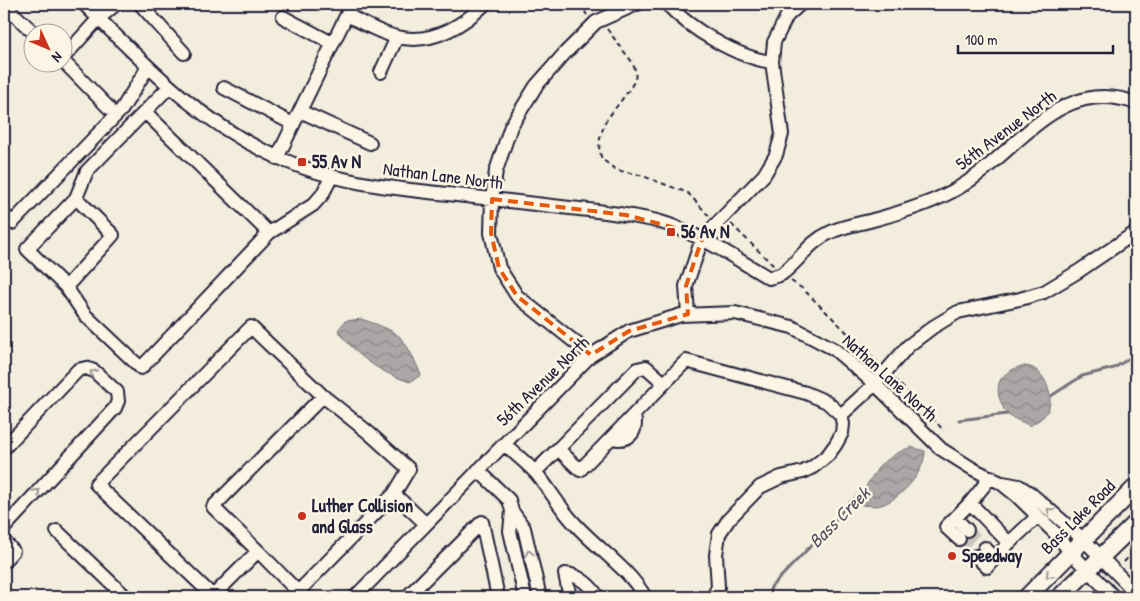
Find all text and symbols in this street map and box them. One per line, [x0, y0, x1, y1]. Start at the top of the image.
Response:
north arrow [22, 22, 72, 72]
scale bar [958, 22, 1112, 54]
text: 100 m [965, 29, 998, 50]
text: N [48, 48, 67, 67]
street label: 56th Avenue North [950, 83, 1061, 176]
place label: 55 Av N [312, 149, 361, 174]
marker: 55 Av N [296, 156, 308, 168]
street label: Nathan Lane North [382, 156, 505, 195]
place label: 56 Av N [681, 219, 730, 244]
marker: 56 Av N [665, 226, 677, 238]
street label: Nathan Lane North [837, 328, 944, 427]
street label: 56th Avenue North [491, 330, 595, 431]
one-way arrow [89, 369, 98, 379]
street label: Bass Lake Road [1035, 474, 1121, 560]
water label: Bass Creek [803, 479, 877, 553]
one-way arrow [31, 488, 40, 497]
place label: Luther Collision and Glass [312, 493, 413, 539]
one-way arrow [1047, 508, 1056, 517]
marker: Luther Collision and Glass [296, 510, 308, 522]
place label: Speedway [962, 543, 1023, 569]
one-way arrow [524, 548, 535, 557]
marker: Speedway [946, 550, 958, 562]
one-way arrow [1046, 569, 1055, 578]

